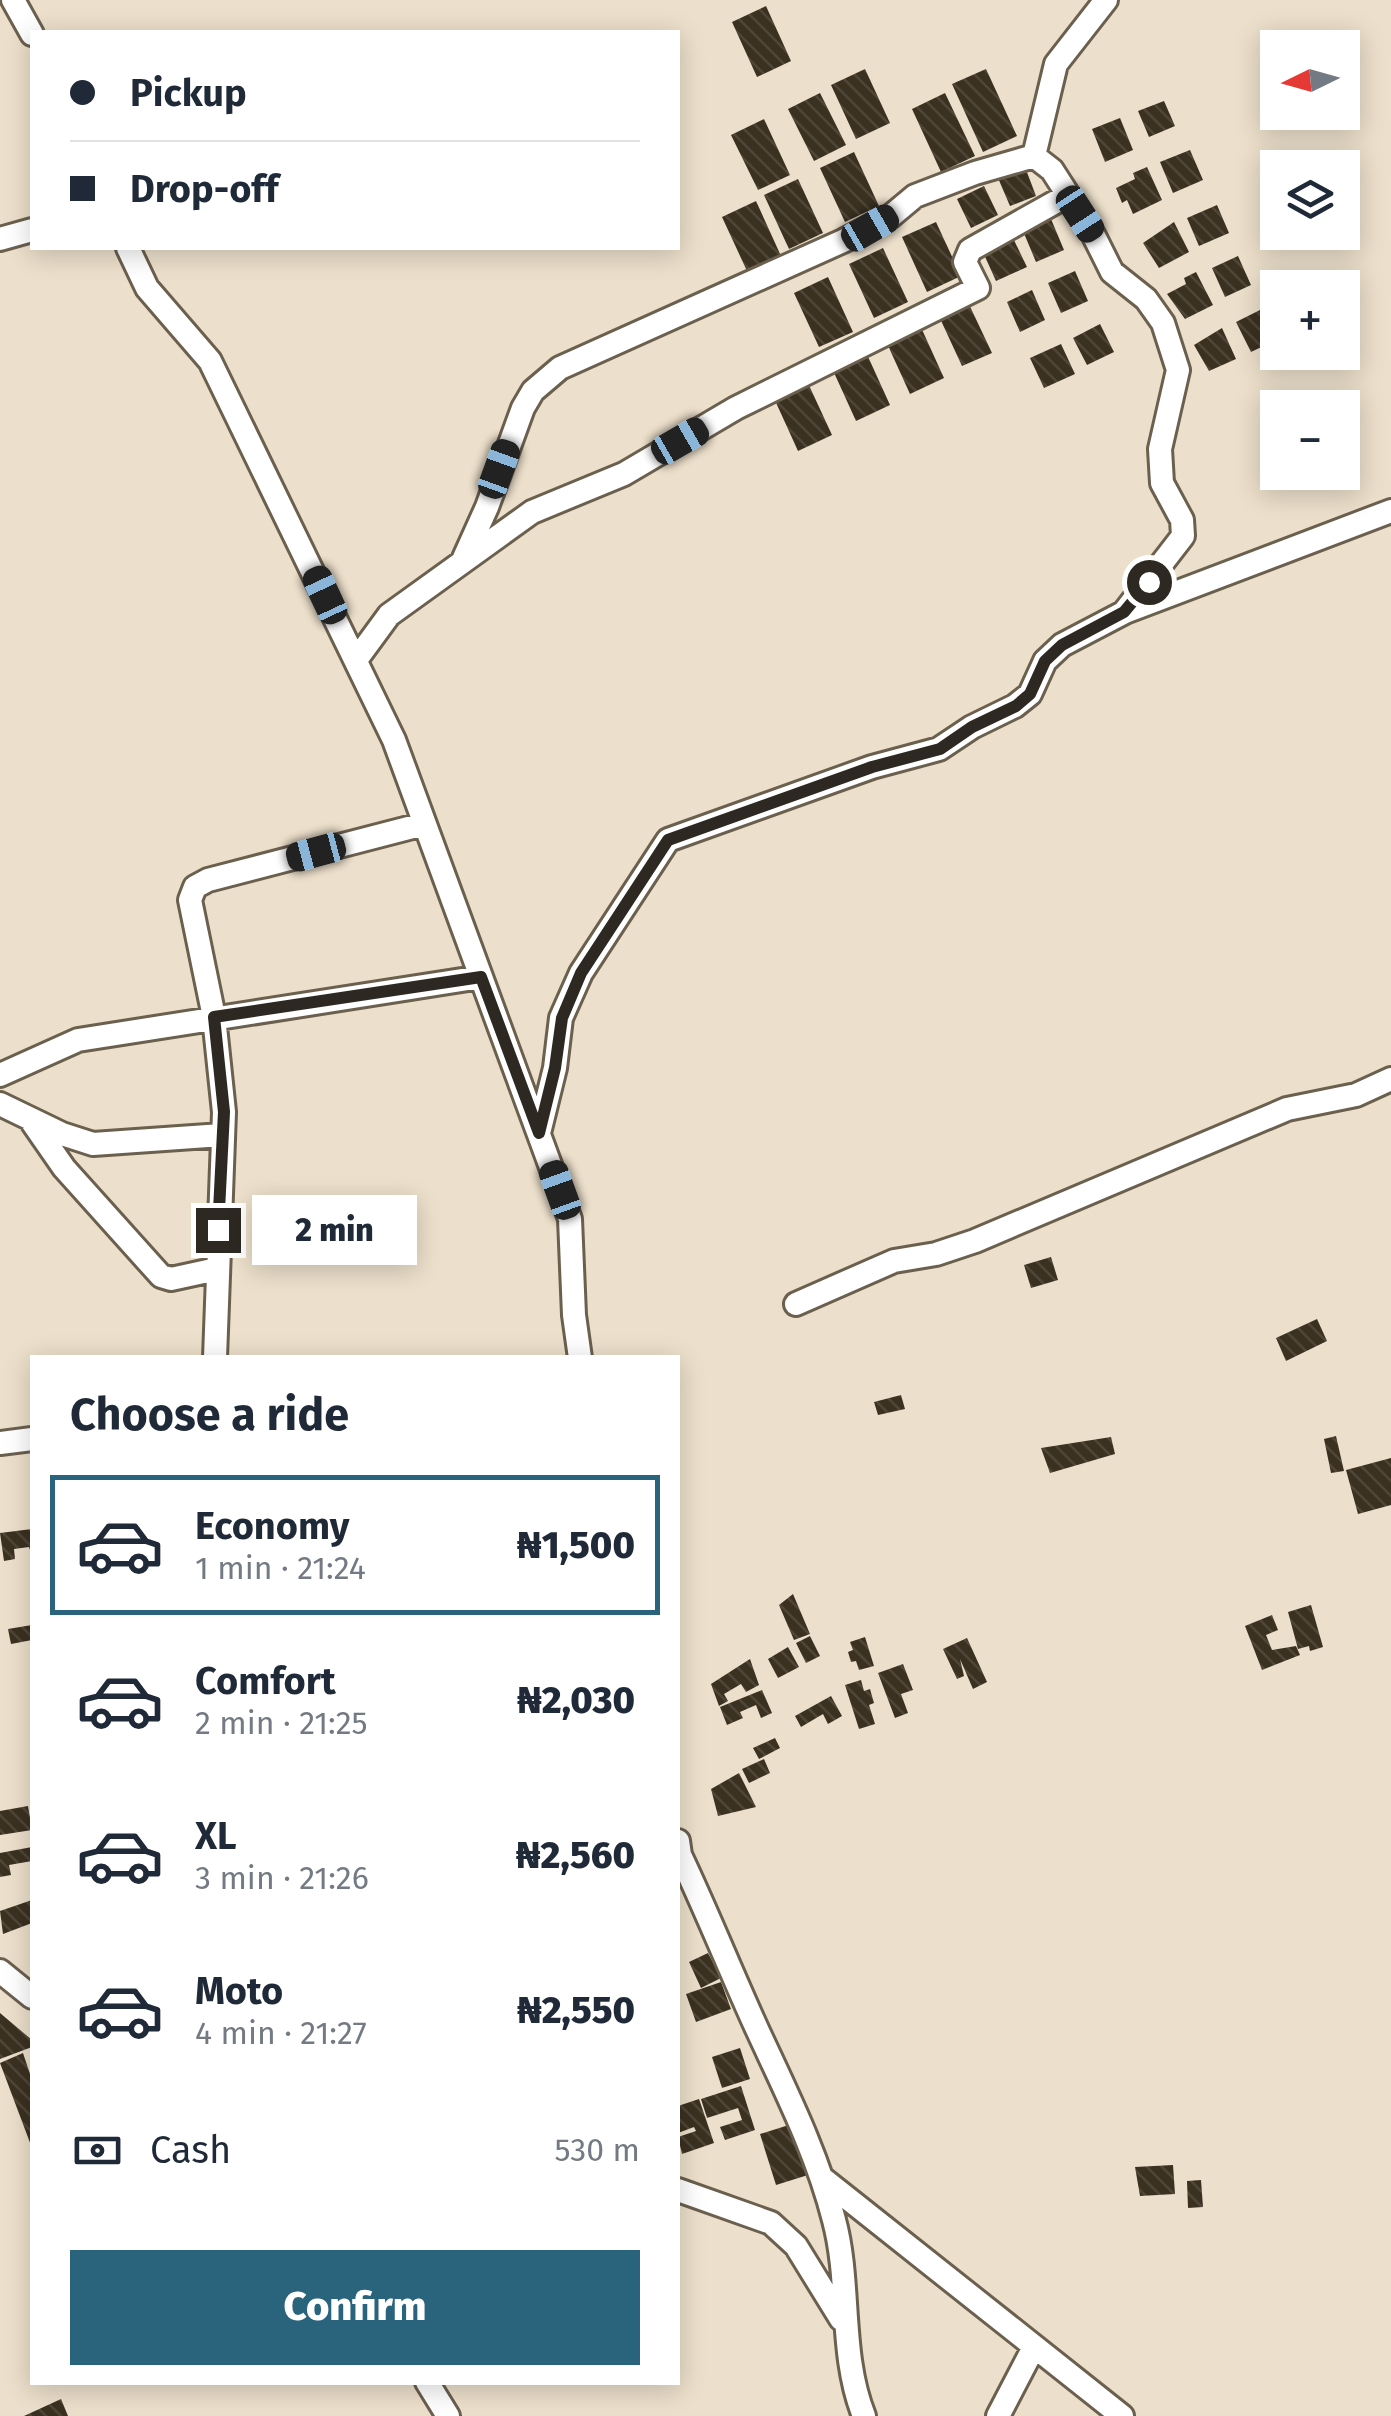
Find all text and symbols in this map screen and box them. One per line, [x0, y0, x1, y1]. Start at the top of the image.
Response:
north arrow [1260, 30, 1360, 130]
map controls [1260, 30, 1360, 490]
text: Pickup [130, 70, 247, 116]
button: layers [1260, 150, 1360, 250]
text: Drop-off [130, 166, 278, 212]
car [1051, 181, 1109, 247]
car [837, 200, 903, 256]
button: + [1260, 270, 1360, 370]
button: − [1260, 390, 1360, 490]
car [647, 413, 713, 469]
car [475, 436, 523, 502]
route start [1127, 560, 1172, 605]
car [299, 561, 351, 629]
car [283, 830, 349, 874]
car [536, 1157, 584, 1223]
callout: 2 min [253, 1195, 418, 1265]
route end [196, 1208, 241, 1253]
text: 2 min [295, 1211, 374, 1249]
text: Choose a ride [70, 1388, 349, 1442]
icon: car [75, 1500, 165, 1590]
text: Economy [195, 1503, 350, 1549]
text: ₦1,500 [517, 1522, 635, 1568]
text: 1 min · 21:24 [195, 1549, 366, 1587]
icon: car [75, 1655, 165, 1745]
text: Comfort [195, 1658, 336, 1704]
text: ₦2,030 [517, 1677, 635, 1723]
text: 2 min · 21:25 [195, 1704, 368, 1742]
icon: car [75, 1810, 165, 1900]
text: XL [195, 1813, 237, 1859]
text: ₦2,560 [516, 1832, 635, 1878]
text: 3 min · 21:26 [195, 1859, 369, 1897]
icon: car [75, 1965, 165, 2055]
text: Moto [195, 1968, 283, 2014]
text: ₦2,550 [517, 1987, 635, 2033]
text: 4 min · 21:27 [195, 2014, 367, 2052]
icon: cash [70, 2123, 125, 2178]
text: Cash [150, 2127, 231, 2173]
text: 530 m [554, 2131, 640, 2169]
button: Confirm [70, 2250, 640, 2365]

